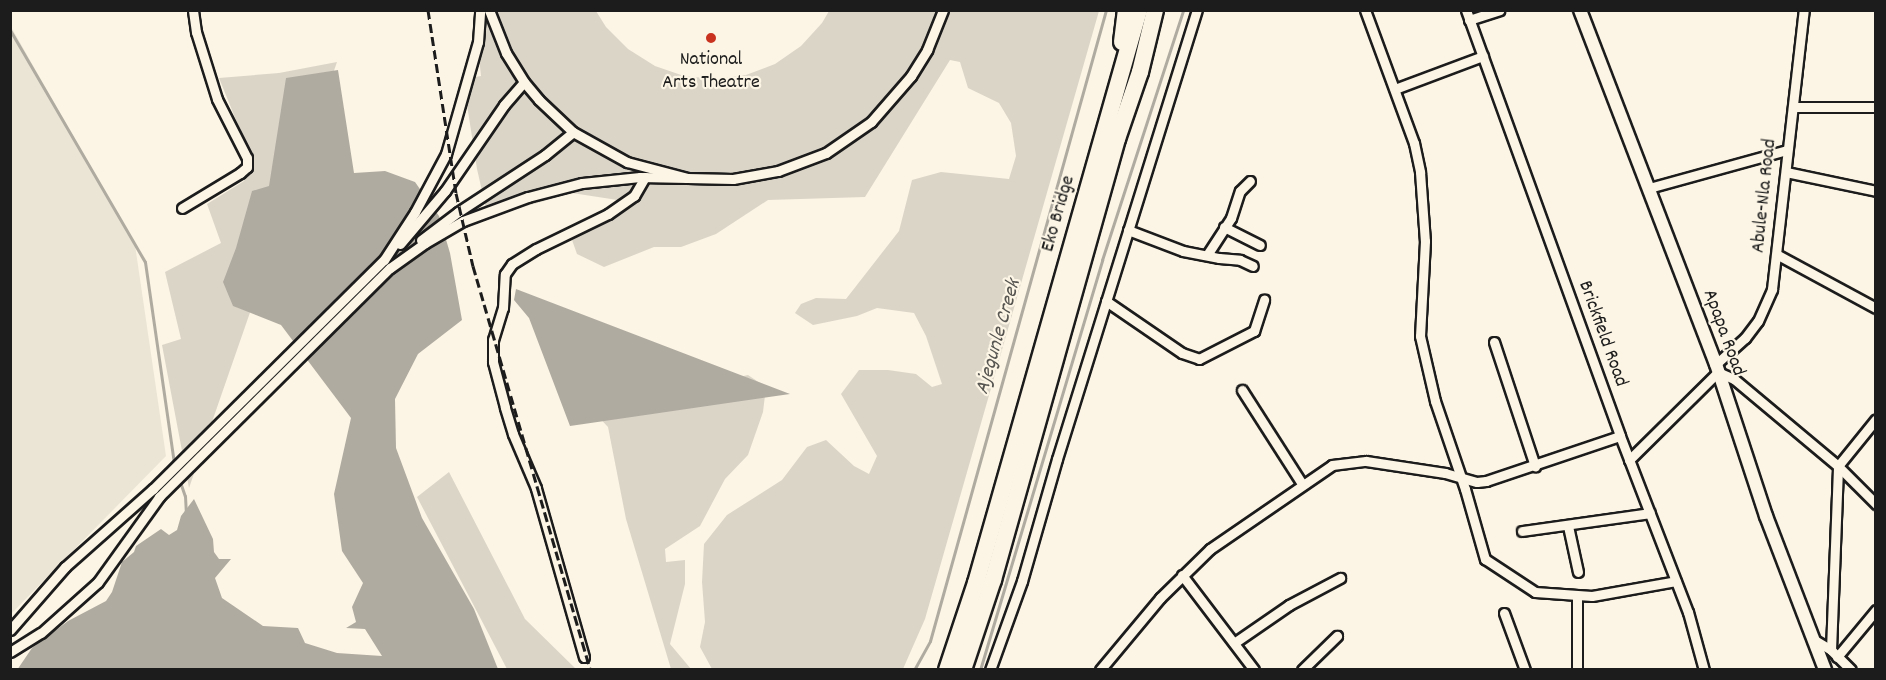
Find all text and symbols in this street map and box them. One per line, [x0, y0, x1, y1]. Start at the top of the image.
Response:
marker: National Arts Theatre [704, 31, 718, 45]
place label: National Arts Theatre [662, 48, 760, 95]
street label: Abule-Nla Road [1747, 138, 1783, 254]
street label: Eko Bridge [1037, 173, 1081, 255]
water label: Ajegunle Creek [971, 277, 1027, 397]
street label: Brickfield Road [1572, 278, 1632, 390]
street label: Apapa Road [1696, 287, 1750, 379]

